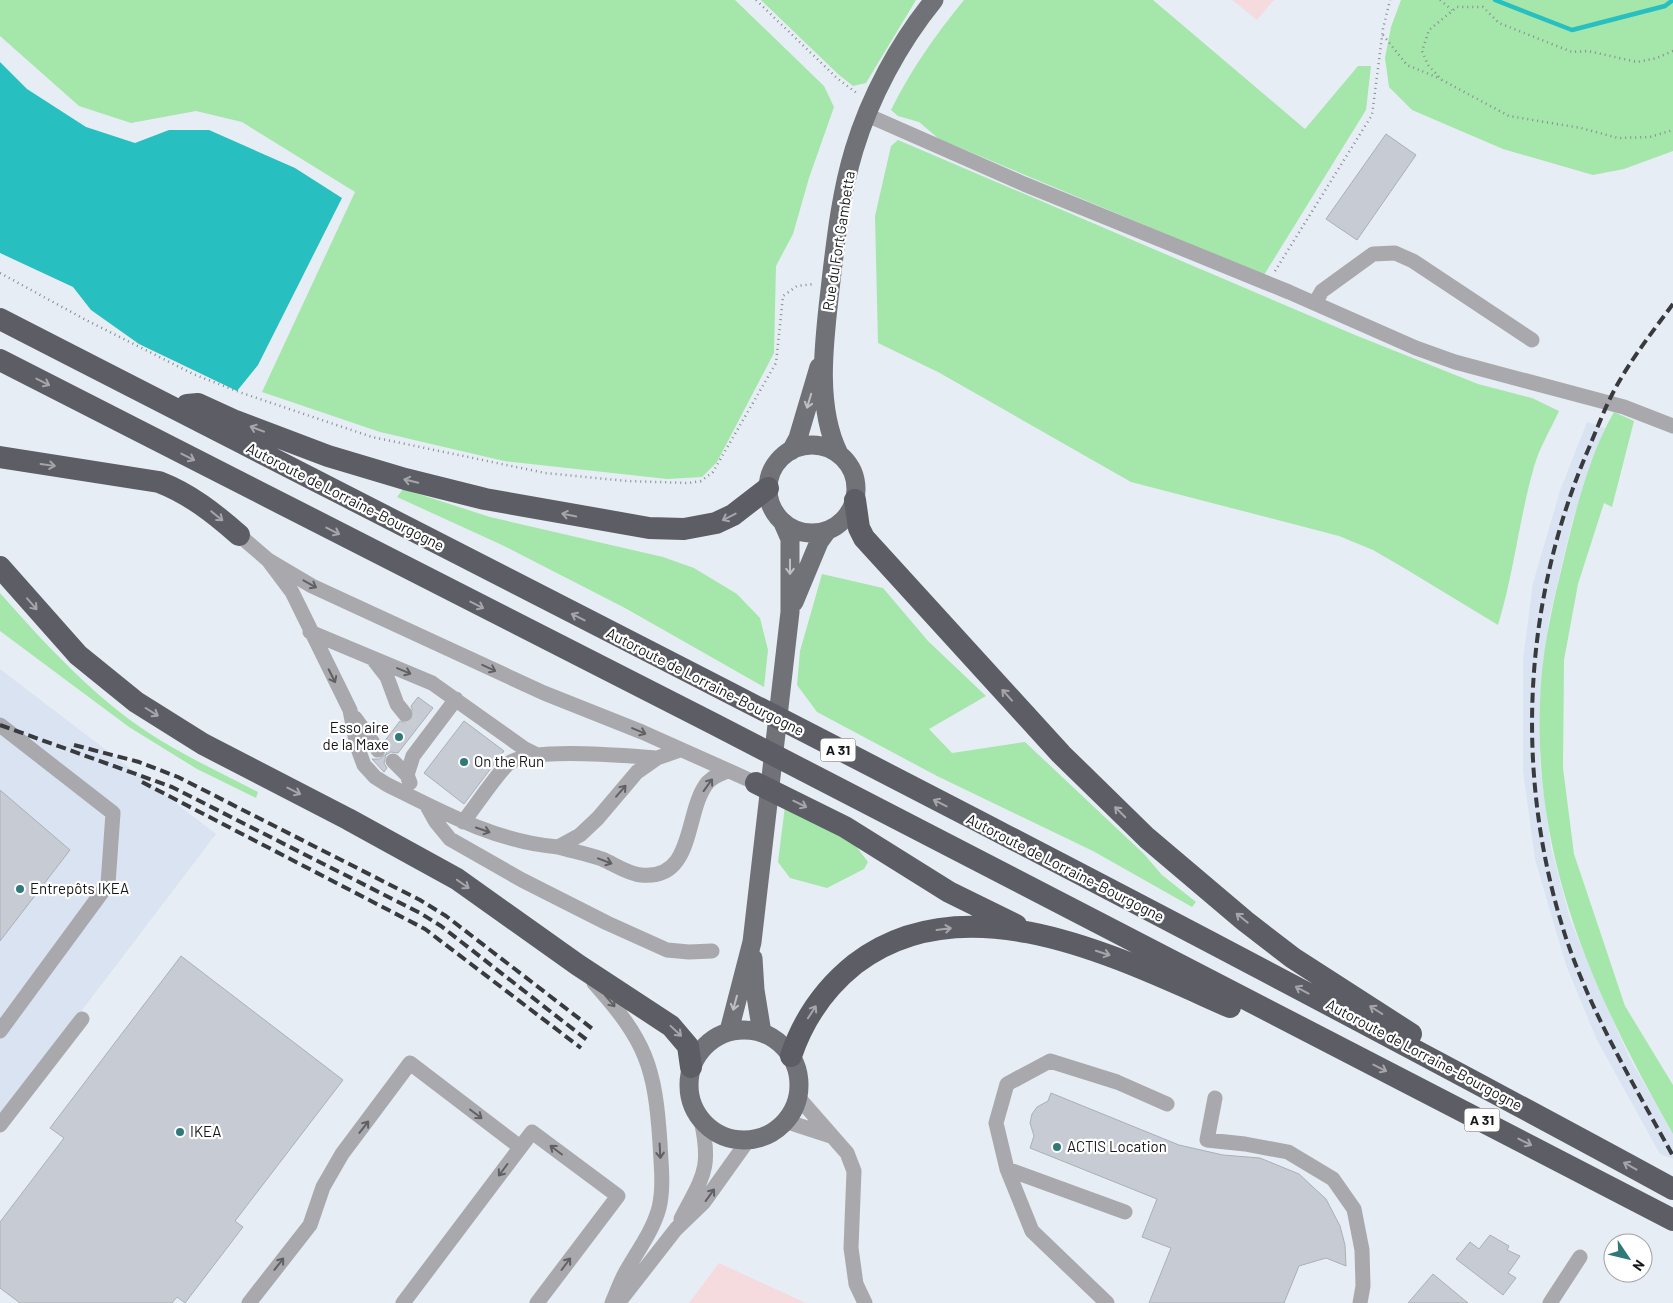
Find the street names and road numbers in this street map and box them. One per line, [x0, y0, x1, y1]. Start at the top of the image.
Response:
street label: Rue du Fort Gambetta [818, 170, 858, 312]
street label: Autoroute de Lorraine-Bourgogne [244, 438, 447, 554]
street label: Autoroute de Lorraine-Bourgogne [604, 623, 807, 739]
road number: A 31 [820, 738, 856, 762]
street label: Autoroute de Lorraine-Bourgogne [964, 809, 1167, 925]
street label: Autoroute de Lorraine-Bourgogne [1323, 995, 1526, 1114]
road number: A 31 [1464, 1108, 1500, 1132]

